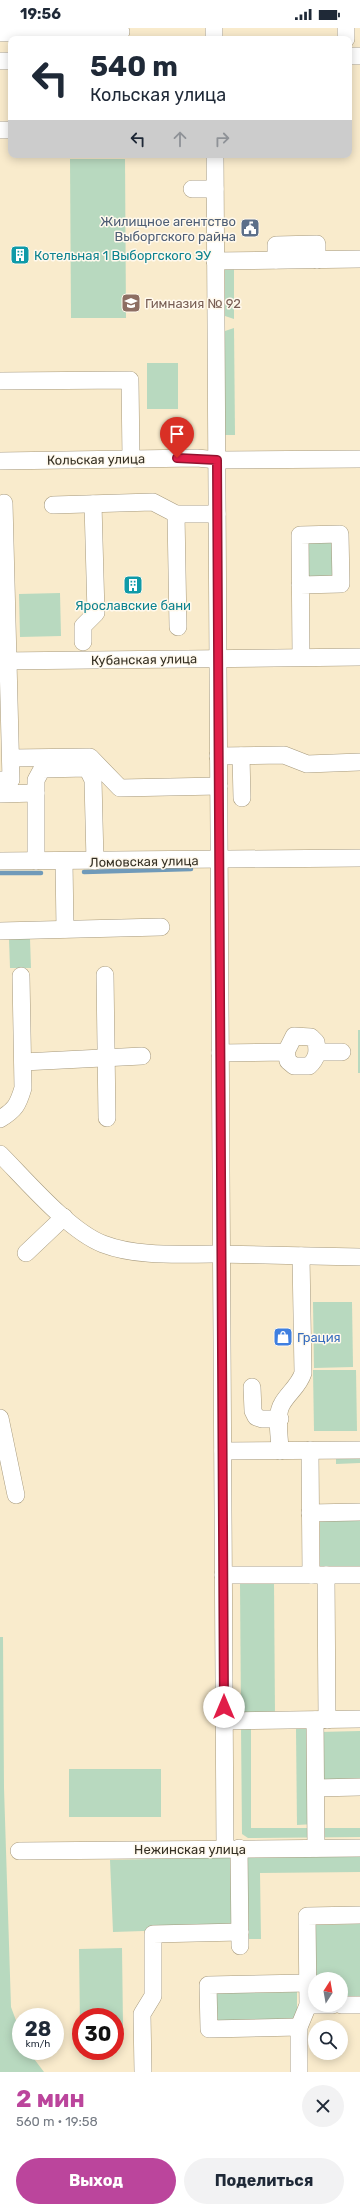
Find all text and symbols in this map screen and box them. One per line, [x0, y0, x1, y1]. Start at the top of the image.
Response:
text: 19:56 [20, 5, 61, 23]
text: 540 m [90, 50, 178, 83]
icon: left [24, 52, 76, 104]
text: Кольская улица [90, 84, 226, 106]
icon: left [127, 128, 149, 150]
icon: ahead [169, 128, 191, 150]
icon: right [211, 128, 233, 150]
place label: Жилищное агентство Выборгского райна [100, 214, 236, 244]
public building icon: Жилищное агентство Выборгского райна [239, 217, 261, 239]
building icon: Котельная 1 Выборгского ЭУ [9, 244, 31, 266]
place label: Котельная 1 Выборгского ЭУ [34, 248, 211, 263]
school or university icon: Гимназия № 92 [120, 292, 142, 314]
place label: Гимназия № 92 [145, 296, 241, 311]
pin [160, 417, 194, 458]
icon: arrive [166, 423, 188, 445]
street label: Кольская улица [47, 451, 145, 468]
building icon: Ярославские бани [122, 574, 144, 596]
place label: Ярославские бани [75, 598, 191, 613]
street label: Кубанская улица [91, 651, 197, 668]
street label: Ломовская улица [89, 853, 199, 870]
shop icon: Грация [272, 1326, 294, 1348]
place label: Грация [297, 1330, 341, 1345]
position arrow [203, 1686, 245, 1728]
street label: Нежинская улица [134, 1842, 246, 1857]
north arrow [308, 1972, 348, 2012]
map controls [308, 1972, 348, 2060]
speed limit sign: 30 [72, 2008, 124, 2060]
text: 28 [25, 2017, 51, 2041]
button: search [308, 2020, 348, 2060]
text: km/h [26, 2038, 50, 2050]
text: 2 мин [16, 2085, 85, 2113]
button: close [302, 2085, 344, 2127]
text: 560 m · 19:58 [16, 2114, 98, 2129]
button: Выход [16, 2158, 176, 2204]
button: Поделиться [184, 2158, 344, 2204]

